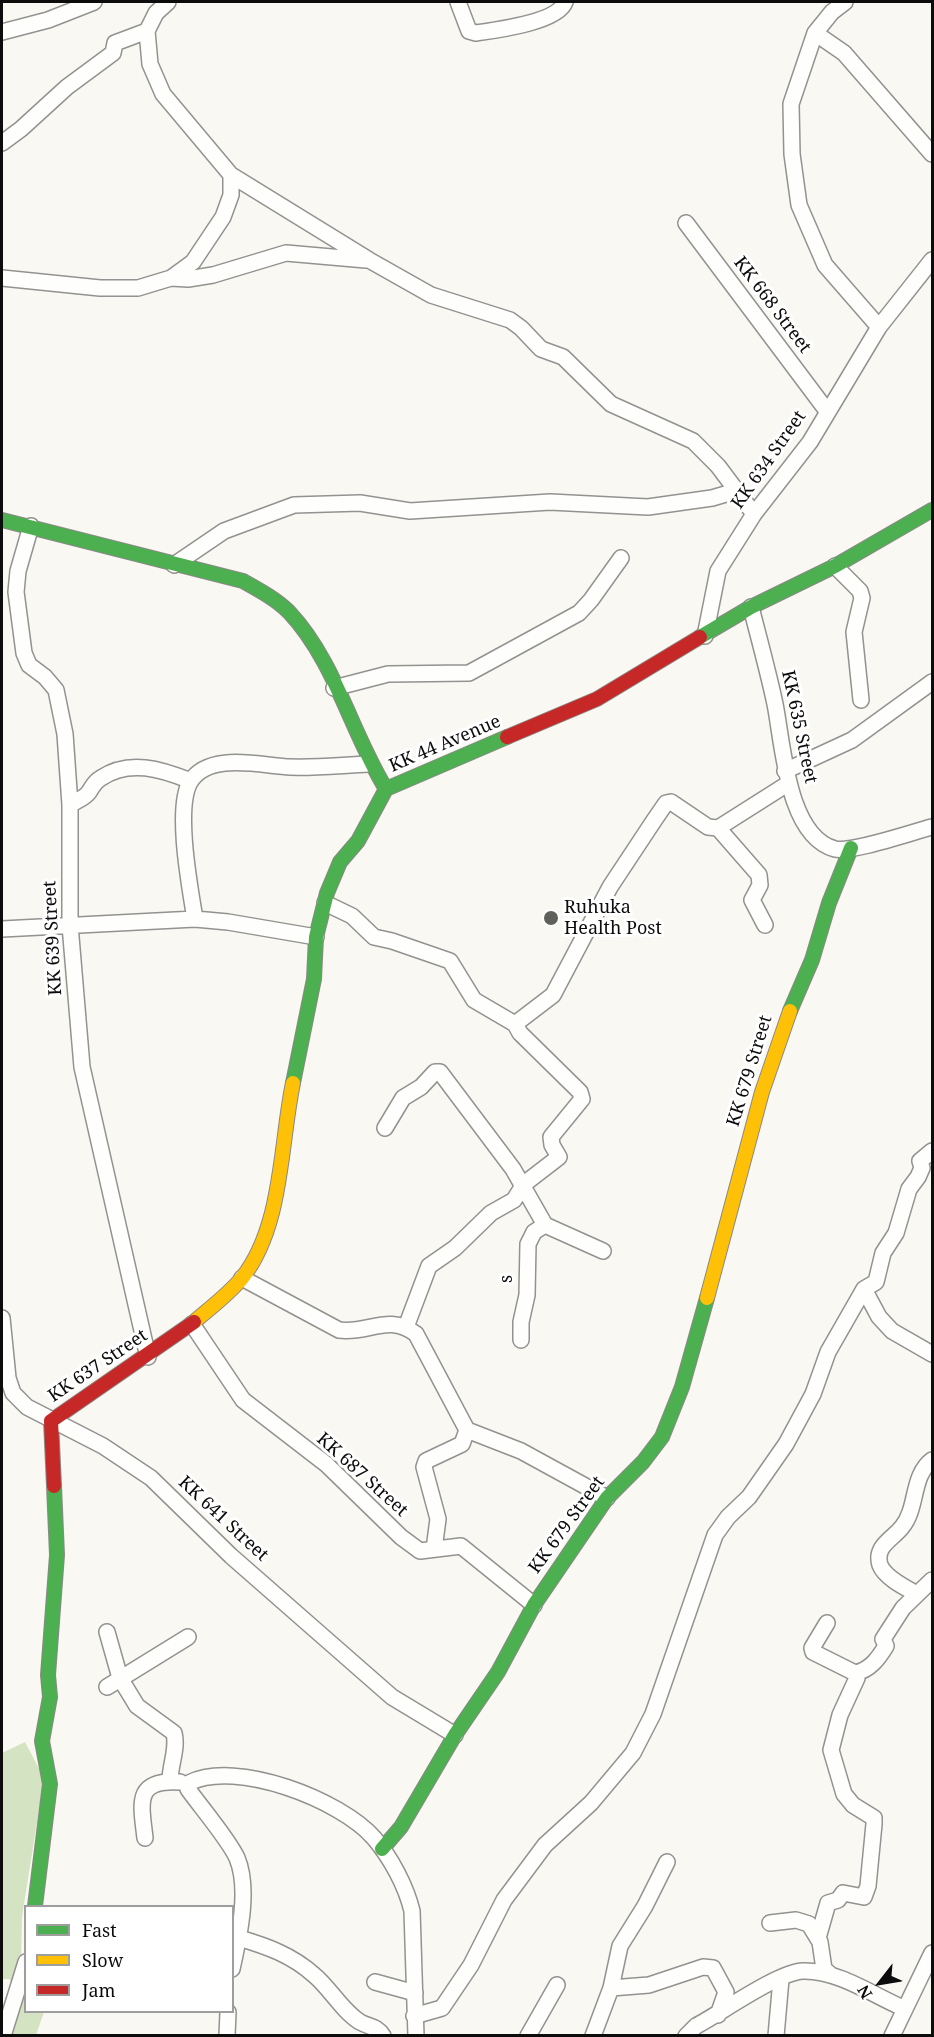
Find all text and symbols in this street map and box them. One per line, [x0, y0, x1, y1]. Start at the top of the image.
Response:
street label: KK 668 Street [729, 253, 815, 357]
street label: KK 634 Street [727, 407, 811, 513]
street label: KK 635 Street [776, 669, 822, 785]
street label: KK 44 Avenue [386, 711, 504, 777]
street label: KK 639 Street [39, 880, 67, 996]
place label: Ruhuka Health Post [564, 897, 662, 940]
marker: Ruhuka Health Post [542, 909, 560, 927]
street label: KK 679 Street [723, 1013, 777, 1129]
street label: s [496, 1275, 518, 1283]
street label: KK 637 Street [44, 1325, 152, 1407]
street label: KK 687 Street [312, 1429, 412, 1521]
street label: KK 641 Street [174, 1472, 272, 1566]
street label: KK 679 Street [524, 1472, 610, 1578]
legend [24, 1905, 234, 2013]
text: Fast [82, 1918, 117, 1942]
text: Slow [82, 1948, 123, 1972]
north arrow [850, 1953, 910, 2013]
text: Jam [82, 1978, 116, 2002]
text: N [852, 1981, 877, 2003]

